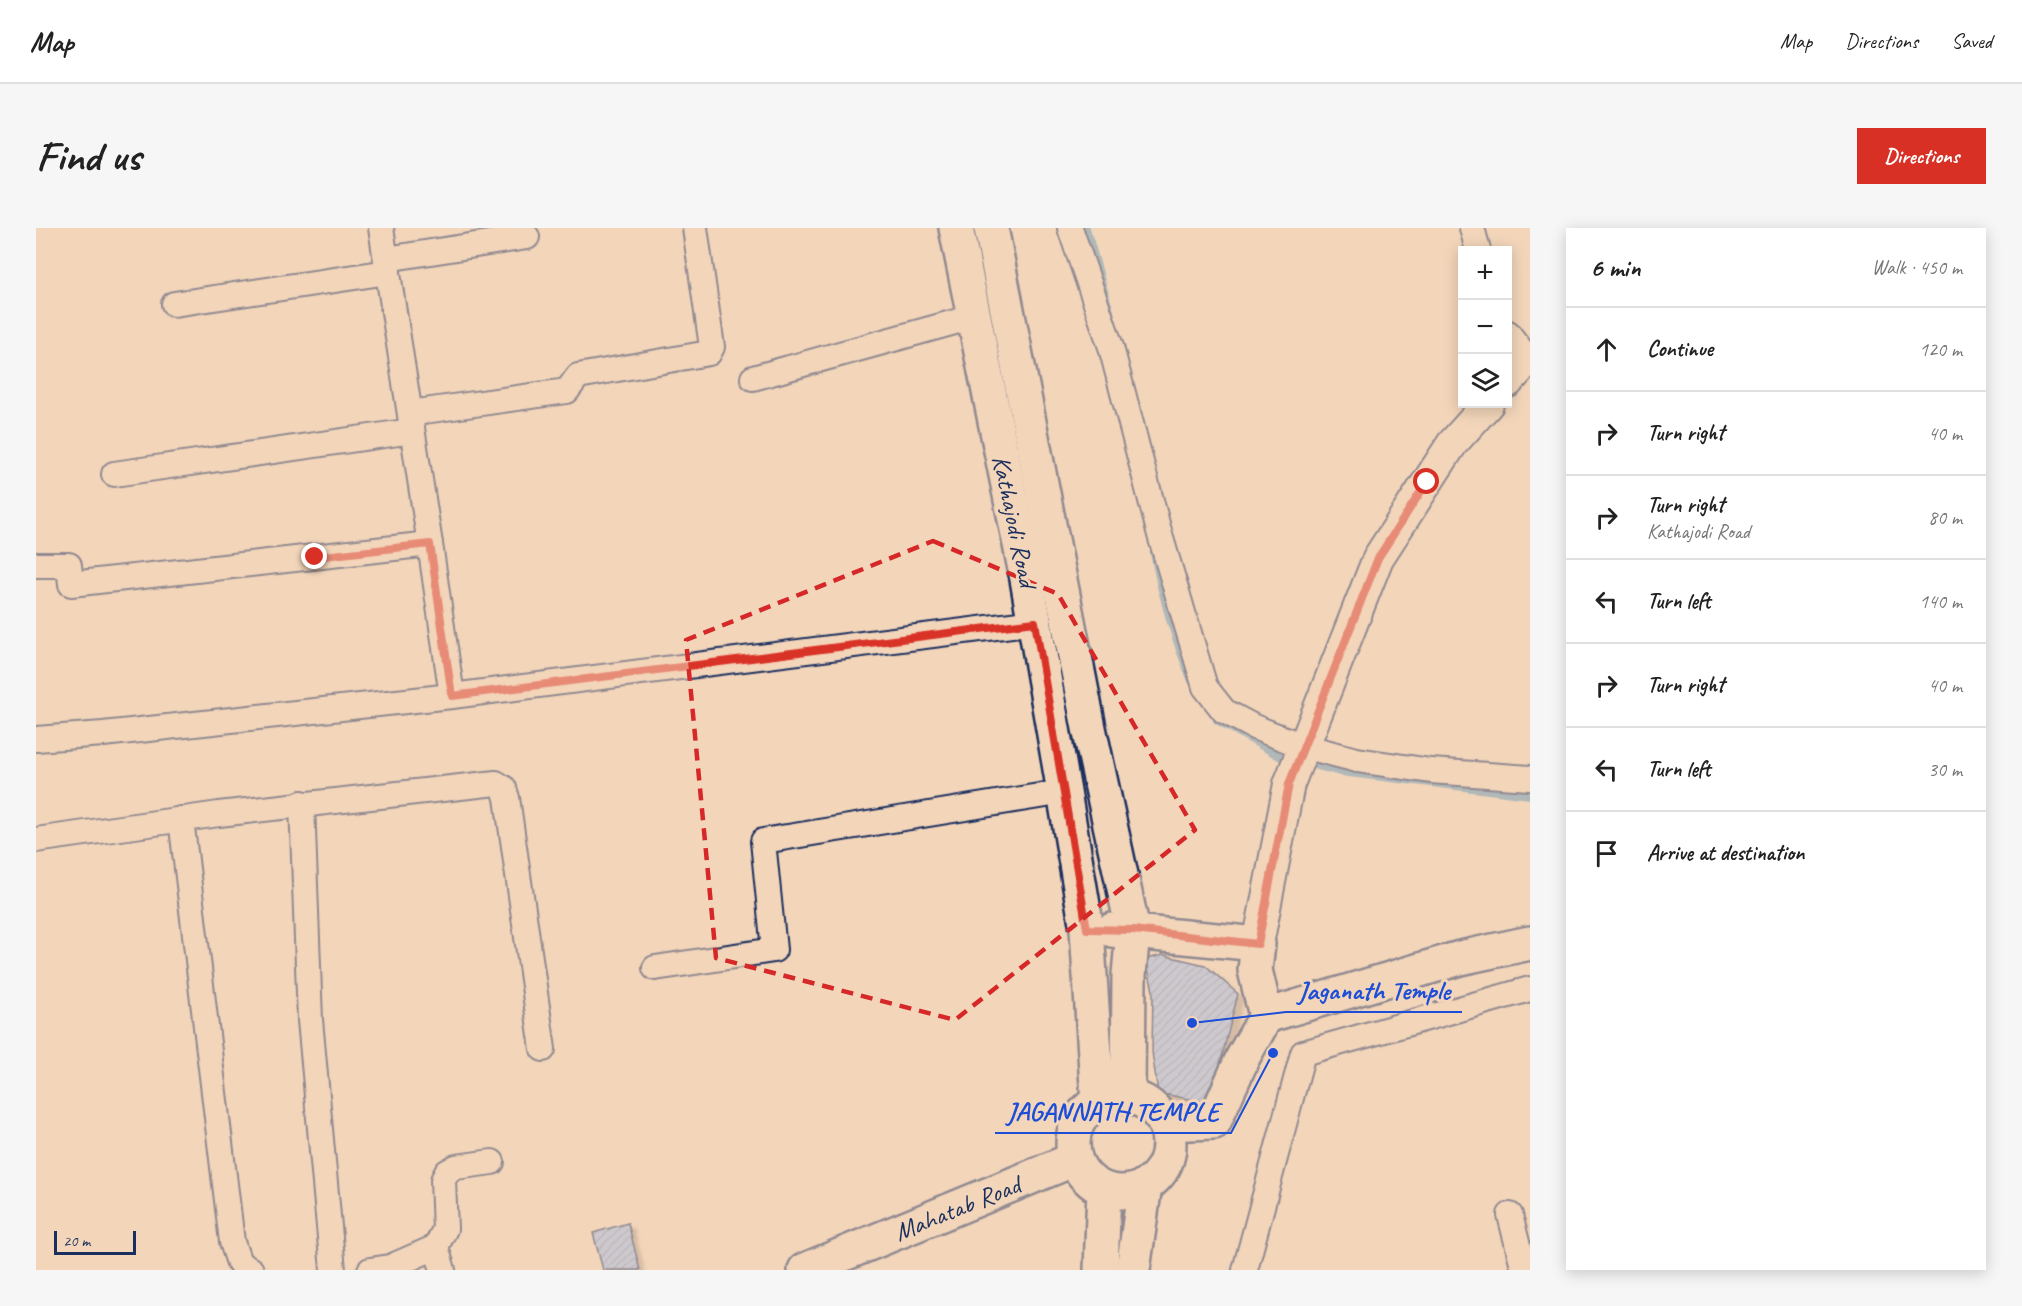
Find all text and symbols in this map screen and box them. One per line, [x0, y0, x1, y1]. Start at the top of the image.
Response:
text: Map [30, 24, 73, 59]
text: Map [1780, 28, 1812, 54]
text: Directions [1845, 28, 1918, 54]
text: Saved [1951, 28, 1992, 54]
button: Directions [1857, 128, 1986, 184]
text: Find us [36, 130, 141, 183]
map controls [1458, 246, 1512, 408]
button: + [1458, 246, 1512, 300]
text: 6 min [1590, 251, 1640, 284]
text: Walk · 450 m [1872, 255, 1962, 280]
button: − [1458, 300, 1512, 354]
icon: ahead [1590, 333, 1623, 366]
text: Continue [1647, 335, 1713, 363]
text: 120 m [1919, 337, 1962, 362]
button: layers [1458, 354, 1512, 408]
icon: right [1590, 417, 1623, 450]
text: Turn right [1647, 419, 1724, 447]
text: 40 m [1928, 421, 1962, 446]
street label: Kathajodi Road [984, 452, 1045, 594]
route start [1413, 468, 1439, 494]
text: Turn right [1647, 491, 1724, 519]
icon: right [1590, 501, 1623, 534]
text: 80 m [1928, 505, 1962, 530]
text: Kathajodi Road [1647, 519, 1750, 544]
route end [301, 543, 327, 569]
icon: left [1590, 585, 1623, 618]
text: Turn left [1647, 587, 1711, 615]
text: 140 m [1919, 589, 1962, 614]
icon: right [1590, 669, 1623, 702]
text: Turn right [1647, 671, 1724, 699]
text: 40 m [1928, 673, 1962, 698]
icon: left [1590, 753, 1623, 786]
text: Turn left [1647, 755, 1711, 783]
text: 30 m [1928, 757, 1962, 782]
icon: arrive [1590, 837, 1623, 870]
text: Arrive at destination [1647, 839, 1804, 867]
callout: Jaganath Temple [1286, 967, 1462, 1012]
text: Jaganath Temple [1296, 973, 1452, 1007]
callout: JAGANNATH TEMPLE [995, 1088, 1231, 1133]
text: JAGANNATH TEMPLE [1005, 1094, 1223, 1128]
street label: Mahatab Road [889, 1167, 1029, 1249]
scale bar [54, 1228, 136, 1256]
text: 20 m [63, 1231, 90, 1251]

